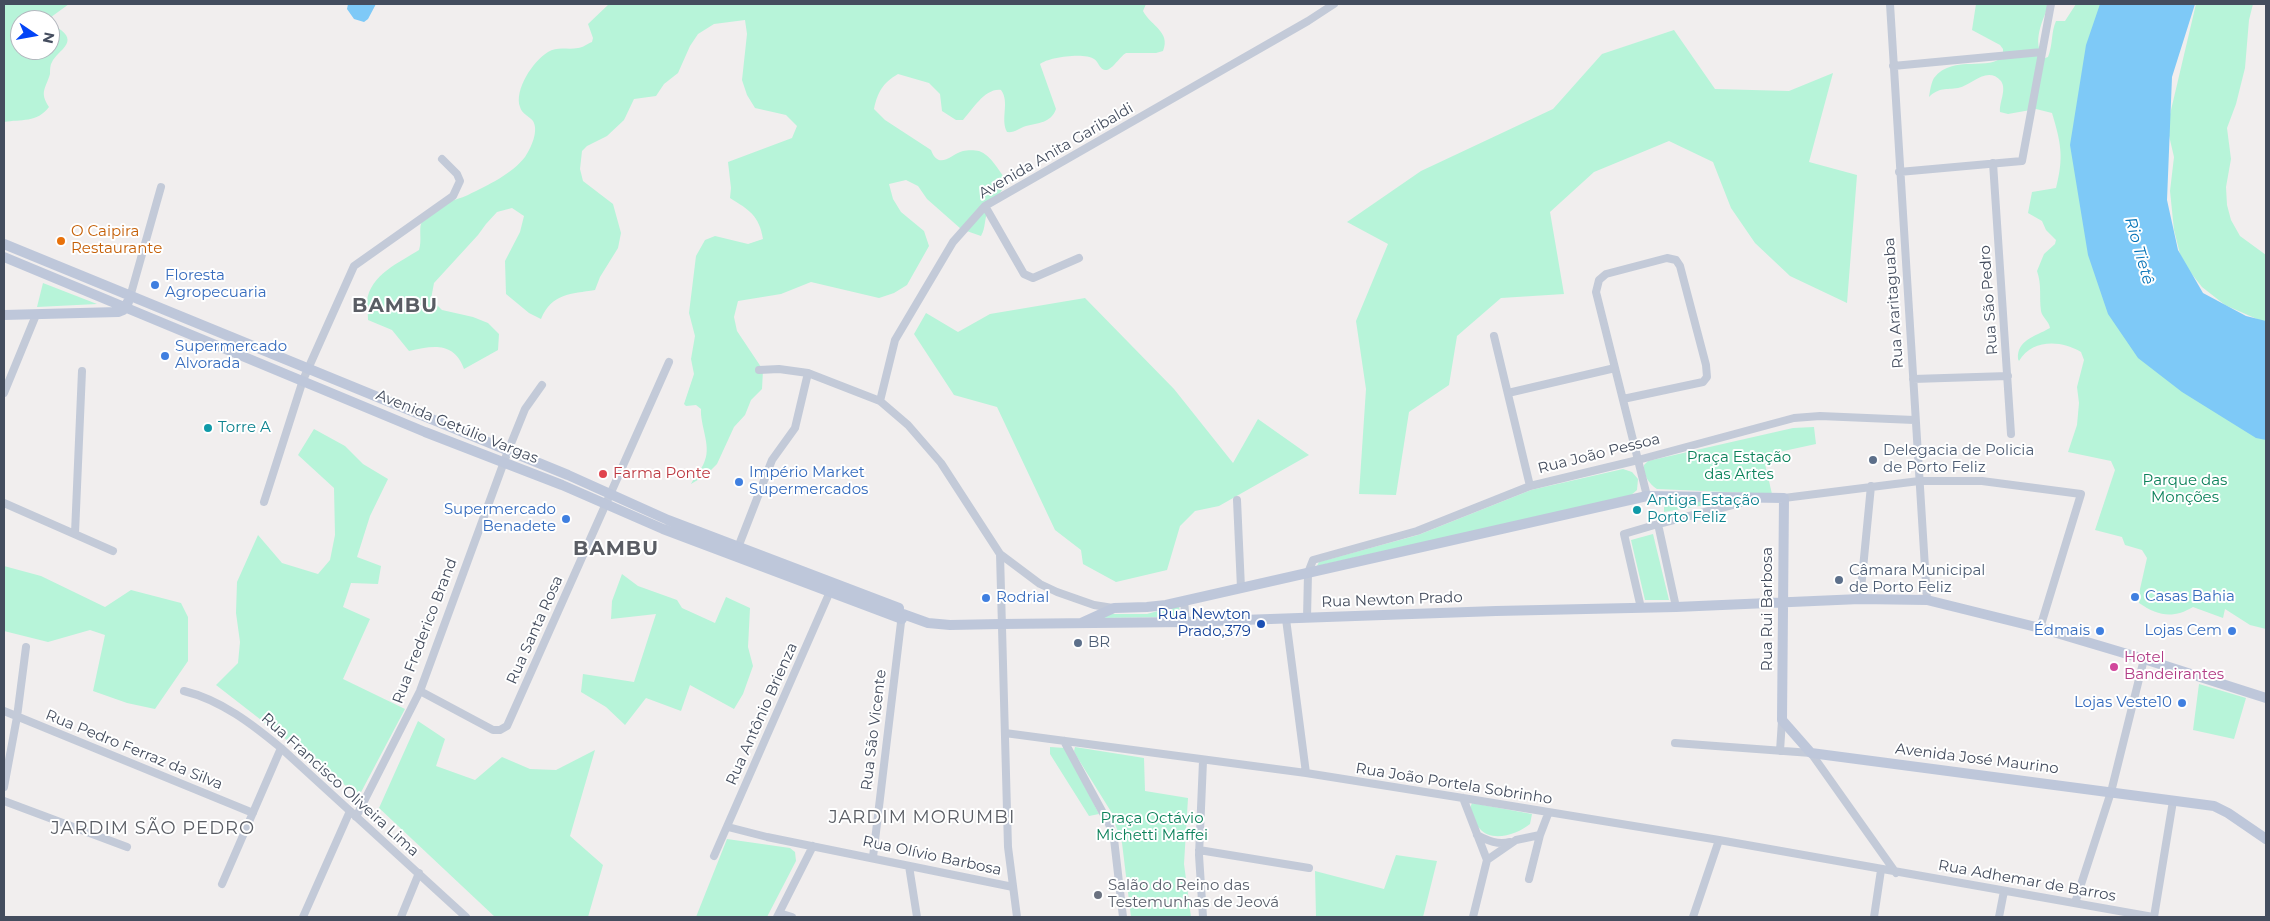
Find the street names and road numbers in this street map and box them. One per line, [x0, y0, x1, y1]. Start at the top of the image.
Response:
street label: Avenida Anita Garibaldi [976, 99, 1136, 203]
street label: Rua Araritaguaba [1880, 237, 1908, 369]
street label: Rua São Pedro [1976, 244, 2002, 356]
street label: Avenida Getúlio Vargas [373, 386, 541, 468]
street label: Rua João Pessoa [1536, 430, 1662, 478]
street label: Rua Rui Barbosa [1759, 547, 1777, 671]
street label: Rua Frederico Brand [389, 556, 461, 706]
street label: Rua Santa Rosa [503, 573, 567, 687]
street label: Rua Newton Prado [1321, 589, 1463, 611]
street label: Rua Antônio Brienza [722, 640, 802, 788]
street label: Rua São Vicente [858, 668, 890, 792]
street label: Rua Pedro Ferraz da Silva [43, 706, 225, 794]
street label: Rua Francisco Oliveira Lima [257, 709, 423, 861]
street label: Avenida José Maurino [1894, 740, 2060, 778]
street label: Rua João Portela Sobrinho [1354, 760, 1554, 808]
street label: Rua Olívio Barbosa [861, 832, 1003, 880]
street label: Rua Adhemar de Barros [1937, 856, 2117, 906]

